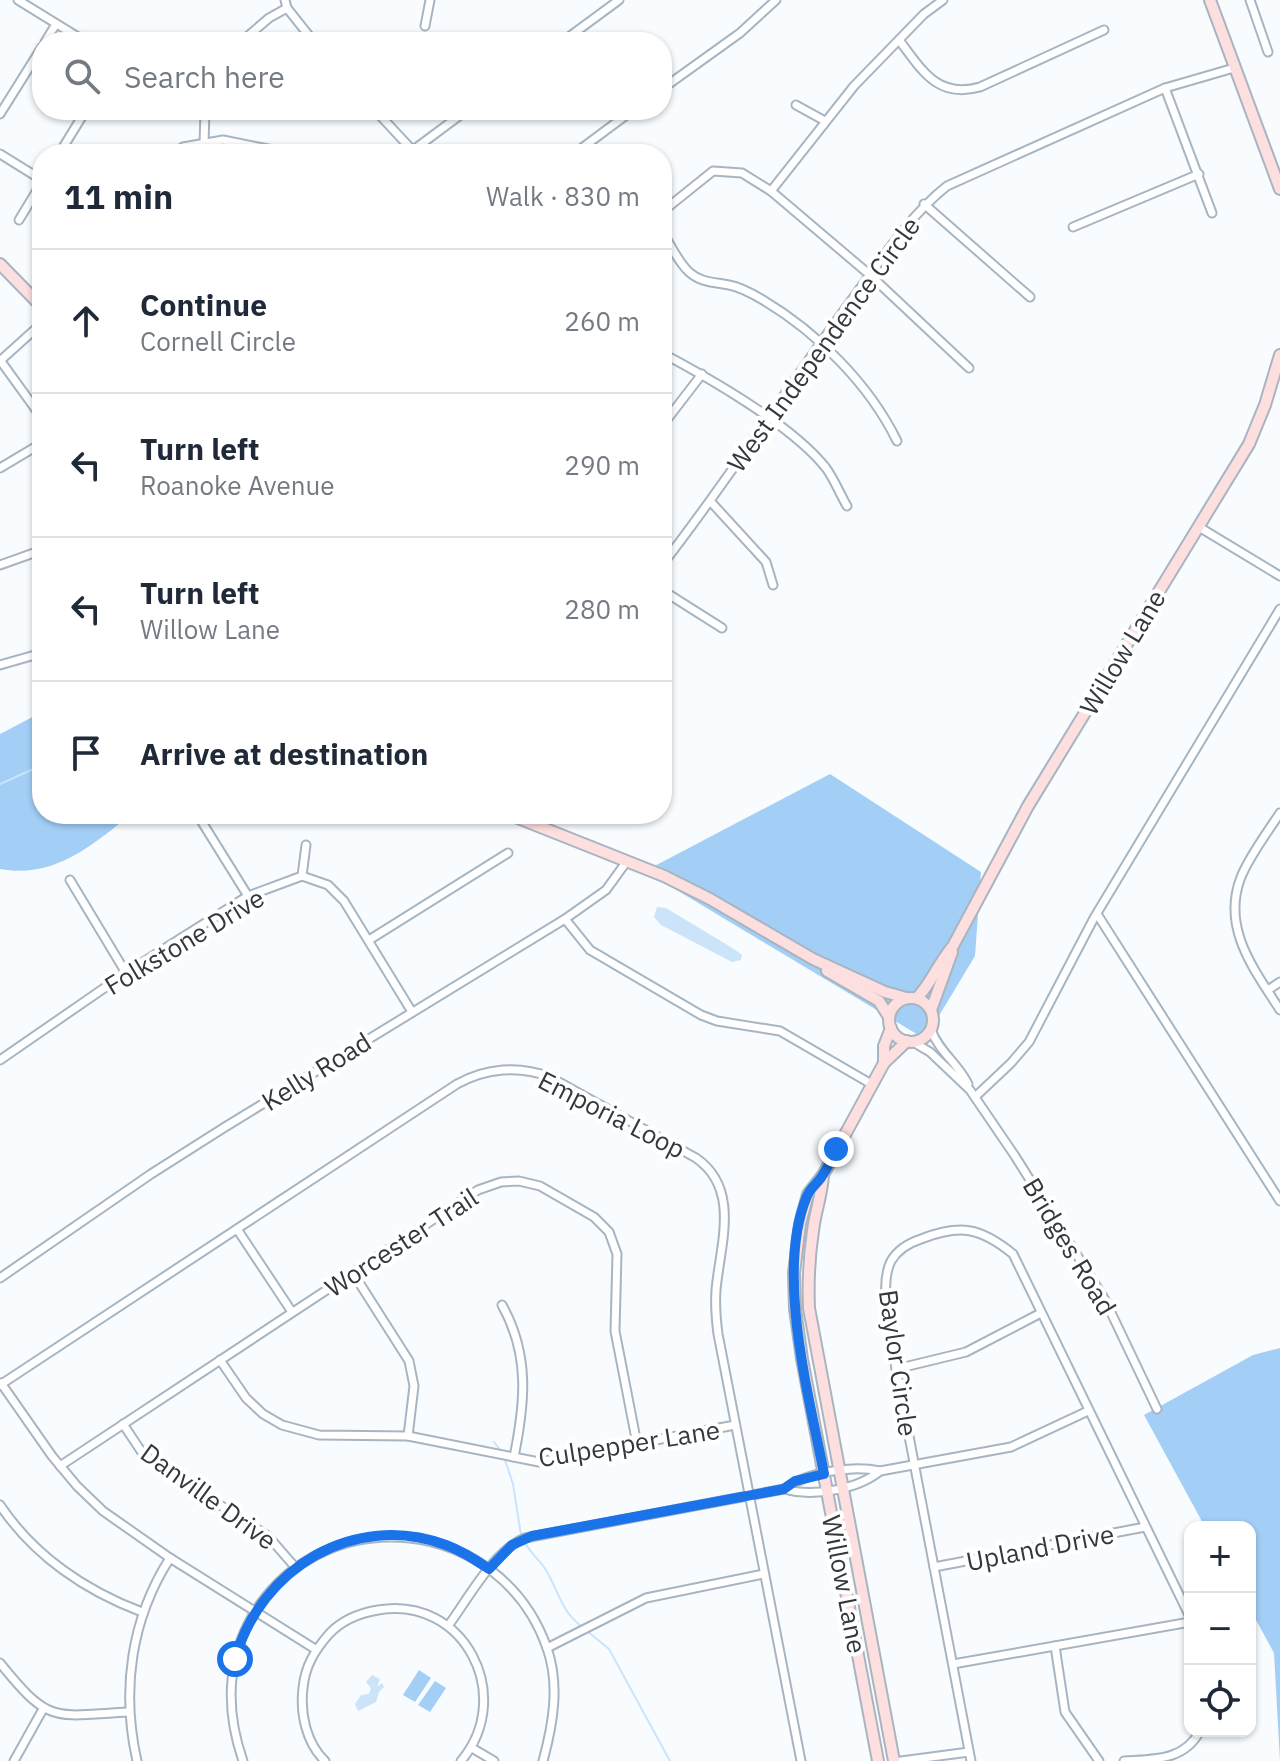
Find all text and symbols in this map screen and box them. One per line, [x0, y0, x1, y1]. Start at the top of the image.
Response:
search box [32, 32, 672, 120]
icon: search [60, 54, 104, 98]
text: Search here [124, 57, 285, 96]
text: 11 min [64, 174, 173, 218]
text: Walk · 830 m [486, 179, 640, 213]
street label: West Independence Circle [719, 210, 927, 478]
text: Continue [140, 285, 267, 324]
icon: ahead [64, 299, 108, 343]
text: 260 m [564, 304, 640, 338]
text: Cornell Circle [140, 324, 296, 358]
text: Turn left [140, 429, 259, 468]
icon: left [64, 443, 108, 487]
text: 290 m [564, 448, 640, 482]
text: Roanoke Avenue [140, 468, 335, 502]
text: Turn left [140, 573, 259, 612]
street label: Willow Lane [1071, 583, 1173, 721]
icon: left [64, 587, 108, 631]
text: 280 m [564, 592, 640, 626]
text: Willow Lane [140, 612, 280, 646]
icon: arrive [64, 731, 108, 775]
text: Arrive at destination [140, 734, 428, 773]
street label: Folkstone Drive [98, 880, 270, 1002]
street label: Kelly Road [255, 1024, 377, 1118]
street label: Emporia Loop [533, 1062, 691, 1166]
route end [818, 1131, 854, 1167]
street label: Bridges Road [1016, 1171, 1124, 1321]
street label: Worcester Trail [318, 1180, 484, 1304]
street label: Baylor Circle [872, 1288, 926, 1438]
street label: Culpepper Lane [536, 1412, 722, 1474]
street label: Danville Drive [134, 1435, 284, 1557]
street label: Willow Lane [815, 1512, 875, 1656]
street label: Upland Drive [963, 1516, 1117, 1578]
map controls [1184, 1521, 1256, 1737]
button: + [1184, 1521, 1256, 1593]
button: − [1184, 1593, 1256, 1665]
route start [217, 1641, 253, 1677]
button: locate [1184, 1665, 1256, 1737]

